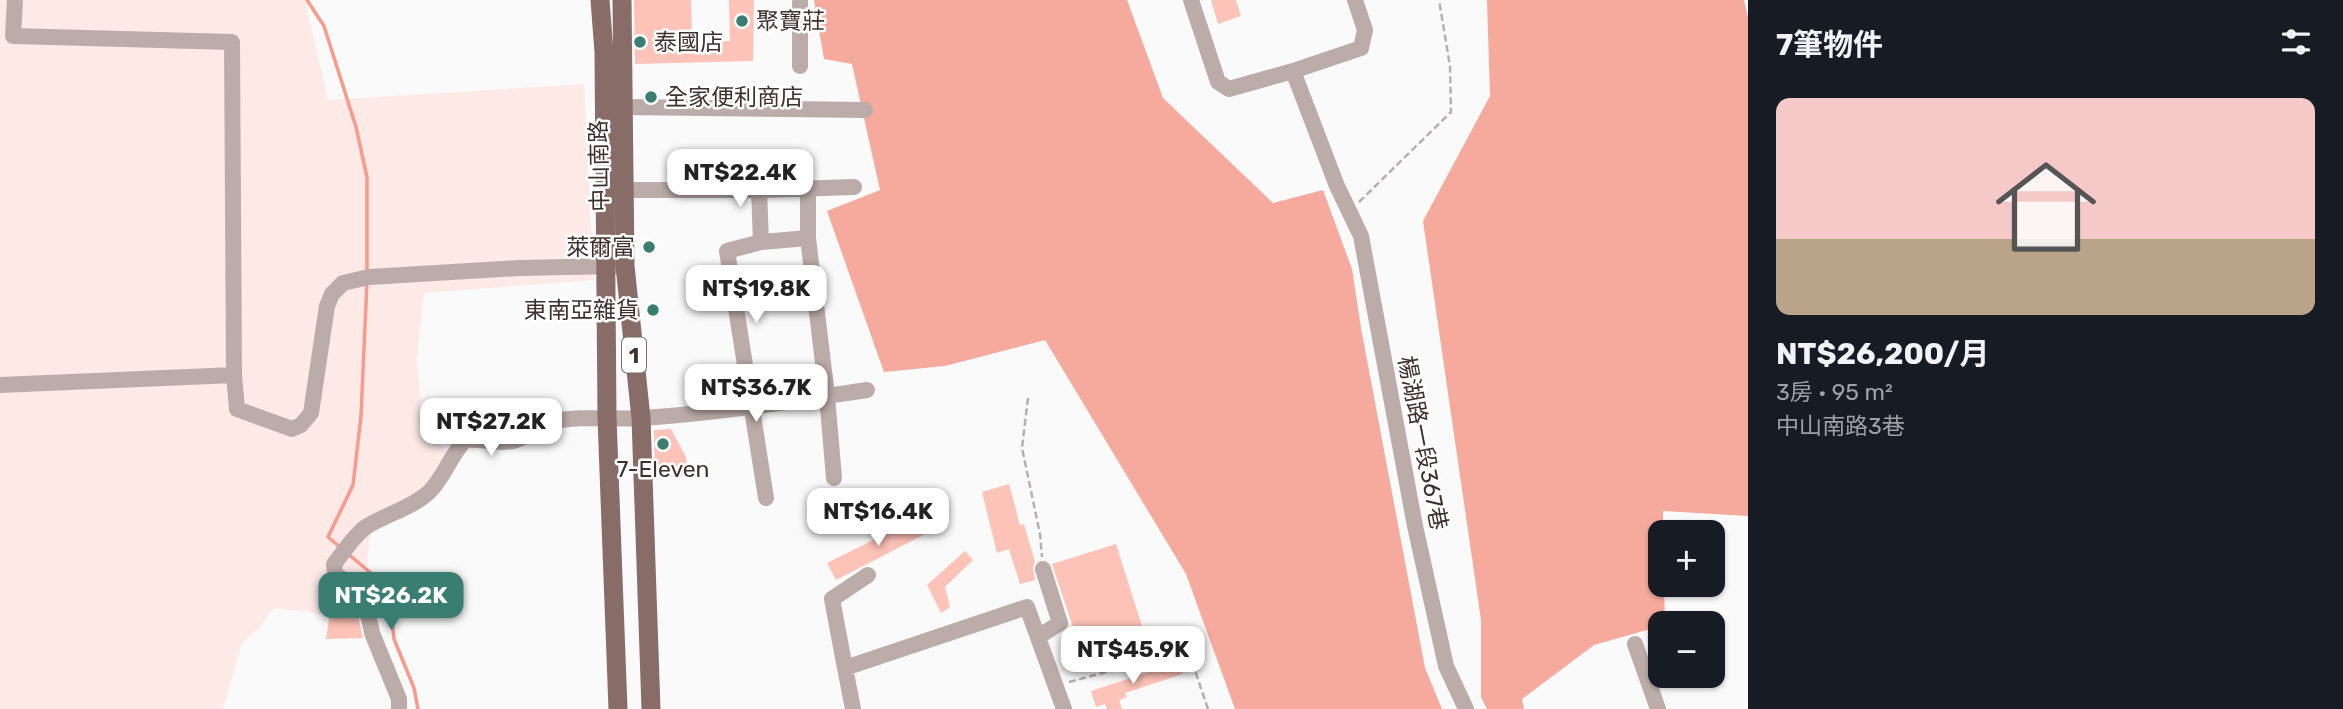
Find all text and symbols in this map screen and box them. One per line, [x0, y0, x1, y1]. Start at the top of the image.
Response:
place label: 聚寶莊 [756, 7, 825, 35]
marker: 聚寶莊 [734, 13, 750, 29]
icon: filters [2277, 23, 2315, 61]
text: 7筆物件 [1776, 27, 1883, 63]
place label: 泰國店 [654, 28, 723, 56]
marker: 泰國店 [632, 34, 648, 50]
place label: 全家便利商店 [665, 83, 803, 111]
marker: 全家便利商店 [643, 89, 659, 105]
street label: 中山南路 [584, 120, 614, 212]
icon: home [1983, 144, 2109, 270]
pin: NT$22.4K [668, 150, 812, 209]
text: NT$22.4K [683, 158, 797, 186]
place label: 萊爾富 [566, 233, 635, 261]
marker: 萊爾富 [641, 239, 657, 255]
pin: NT$19.8K [684, 266, 828, 325]
text: NT$19.8K [702, 274, 810, 302]
place label: 東南亞雜貨 [524, 296, 639, 324]
marker: 東南亞雜貨 [645, 302, 661, 318]
text: NT$26,200/月 [1776, 336, 1989, 372]
road number: 1 [622, 338, 646, 372]
street label: 楊湖路一段367巷 [1392, 354, 1454, 532]
pin: NT$36.7K [684, 364, 828, 424]
text: NT$36.7K [701, 373, 811, 401]
text: 3房 · 95 m² [1776, 378, 1893, 406]
pin: NT$27.2K [419, 398, 563, 458]
text: NT$27.2K [436, 407, 546, 435]
text: 中山南路3巷 [1776, 412, 1905, 440]
marker: 7-Eleven [655, 436, 671, 452]
place label: 7-Eleven [616, 455, 710, 483]
pin: NT$16.4K [806, 489, 950, 548]
text: NT$16.4K [823, 497, 933, 525]
map controls [1648, 520, 1725, 688]
button: + [1648, 520, 1725, 597]
pin: NT$26.2K [319, 572, 463, 632]
text: NT$26.2K [334, 581, 448, 609]
button: − [1648, 611, 1725, 688]
pin: NT$45.9K [1061, 626, 1205, 686]
text: NT$45.9K [1077, 635, 1189, 663]

